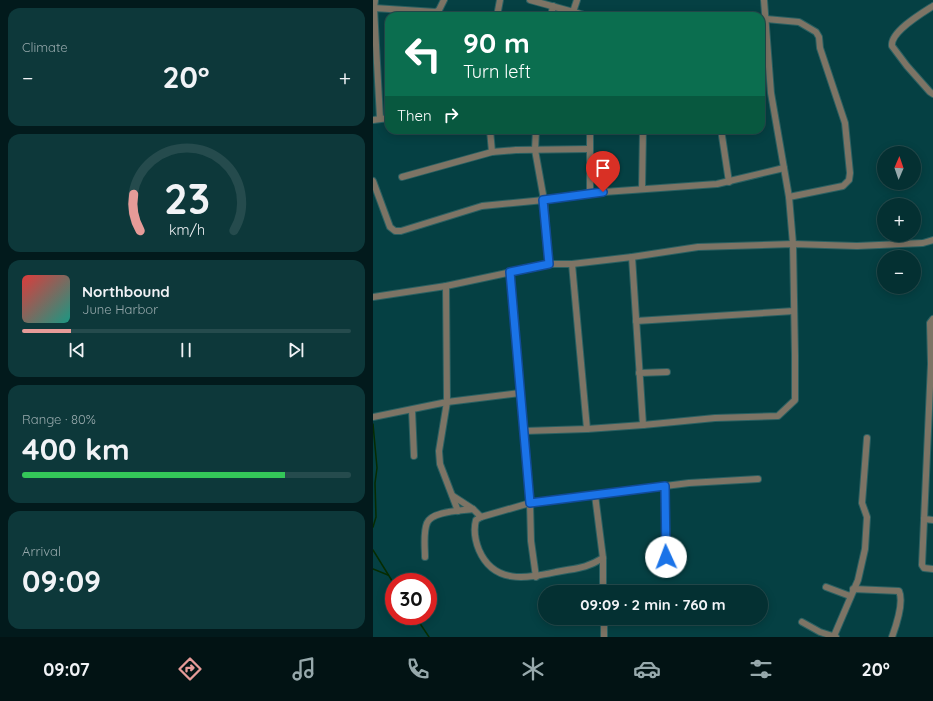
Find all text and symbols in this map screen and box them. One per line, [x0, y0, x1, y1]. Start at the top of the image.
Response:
text: 90 m [463, 25, 530, 60]
icon: left [397, 28, 449, 80]
text: Climate [22, 39, 68, 55]
text: 20° [162, 58, 210, 96]
text: Turn left [463, 60, 531, 83]
text: − [22, 64, 33, 92]
text: + [339, 64, 351, 92]
icon: right [440, 104, 462, 126]
text: Then [397, 106, 432, 125]
north arrow [877, 146, 921, 190]
map controls [877, 146, 921, 294]
pin [586, 151, 620, 192]
icon: arrive [592, 157, 614, 179]
text: 23 [163, 171, 210, 223]
button: + [877, 198, 921, 242]
text: km/h [168, 220, 205, 238]
button: − [877, 250, 921, 294]
text: Northbound [82, 282, 170, 301]
text: June Harbor [82, 301, 158, 317]
icon: previous [66, 339, 88, 361]
icon: pause [175, 339, 197, 361]
icon: next [285, 339, 307, 361]
text: Range · 80% [22, 411, 96, 427]
text: 400 km [22, 430, 130, 468]
position arrow [645, 536, 687, 578]
text: Arrival [22, 543, 61, 559]
text: 09:09 [22, 562, 101, 600]
speed limit sign: 30 [385, 573, 437, 625]
text: 09:09 · 2 min · 760 m [580, 595, 726, 614]
icon: directions [176, 655, 204, 683]
icon: music [290, 655, 318, 683]
icon: phone [404, 655, 432, 683]
icon: climate [519, 655, 547, 683]
icon: car [633, 655, 661, 683]
icon: filters [747, 655, 775, 683]
text: 09:07 [43, 658, 90, 681]
text: 20° [861, 658, 890, 681]

